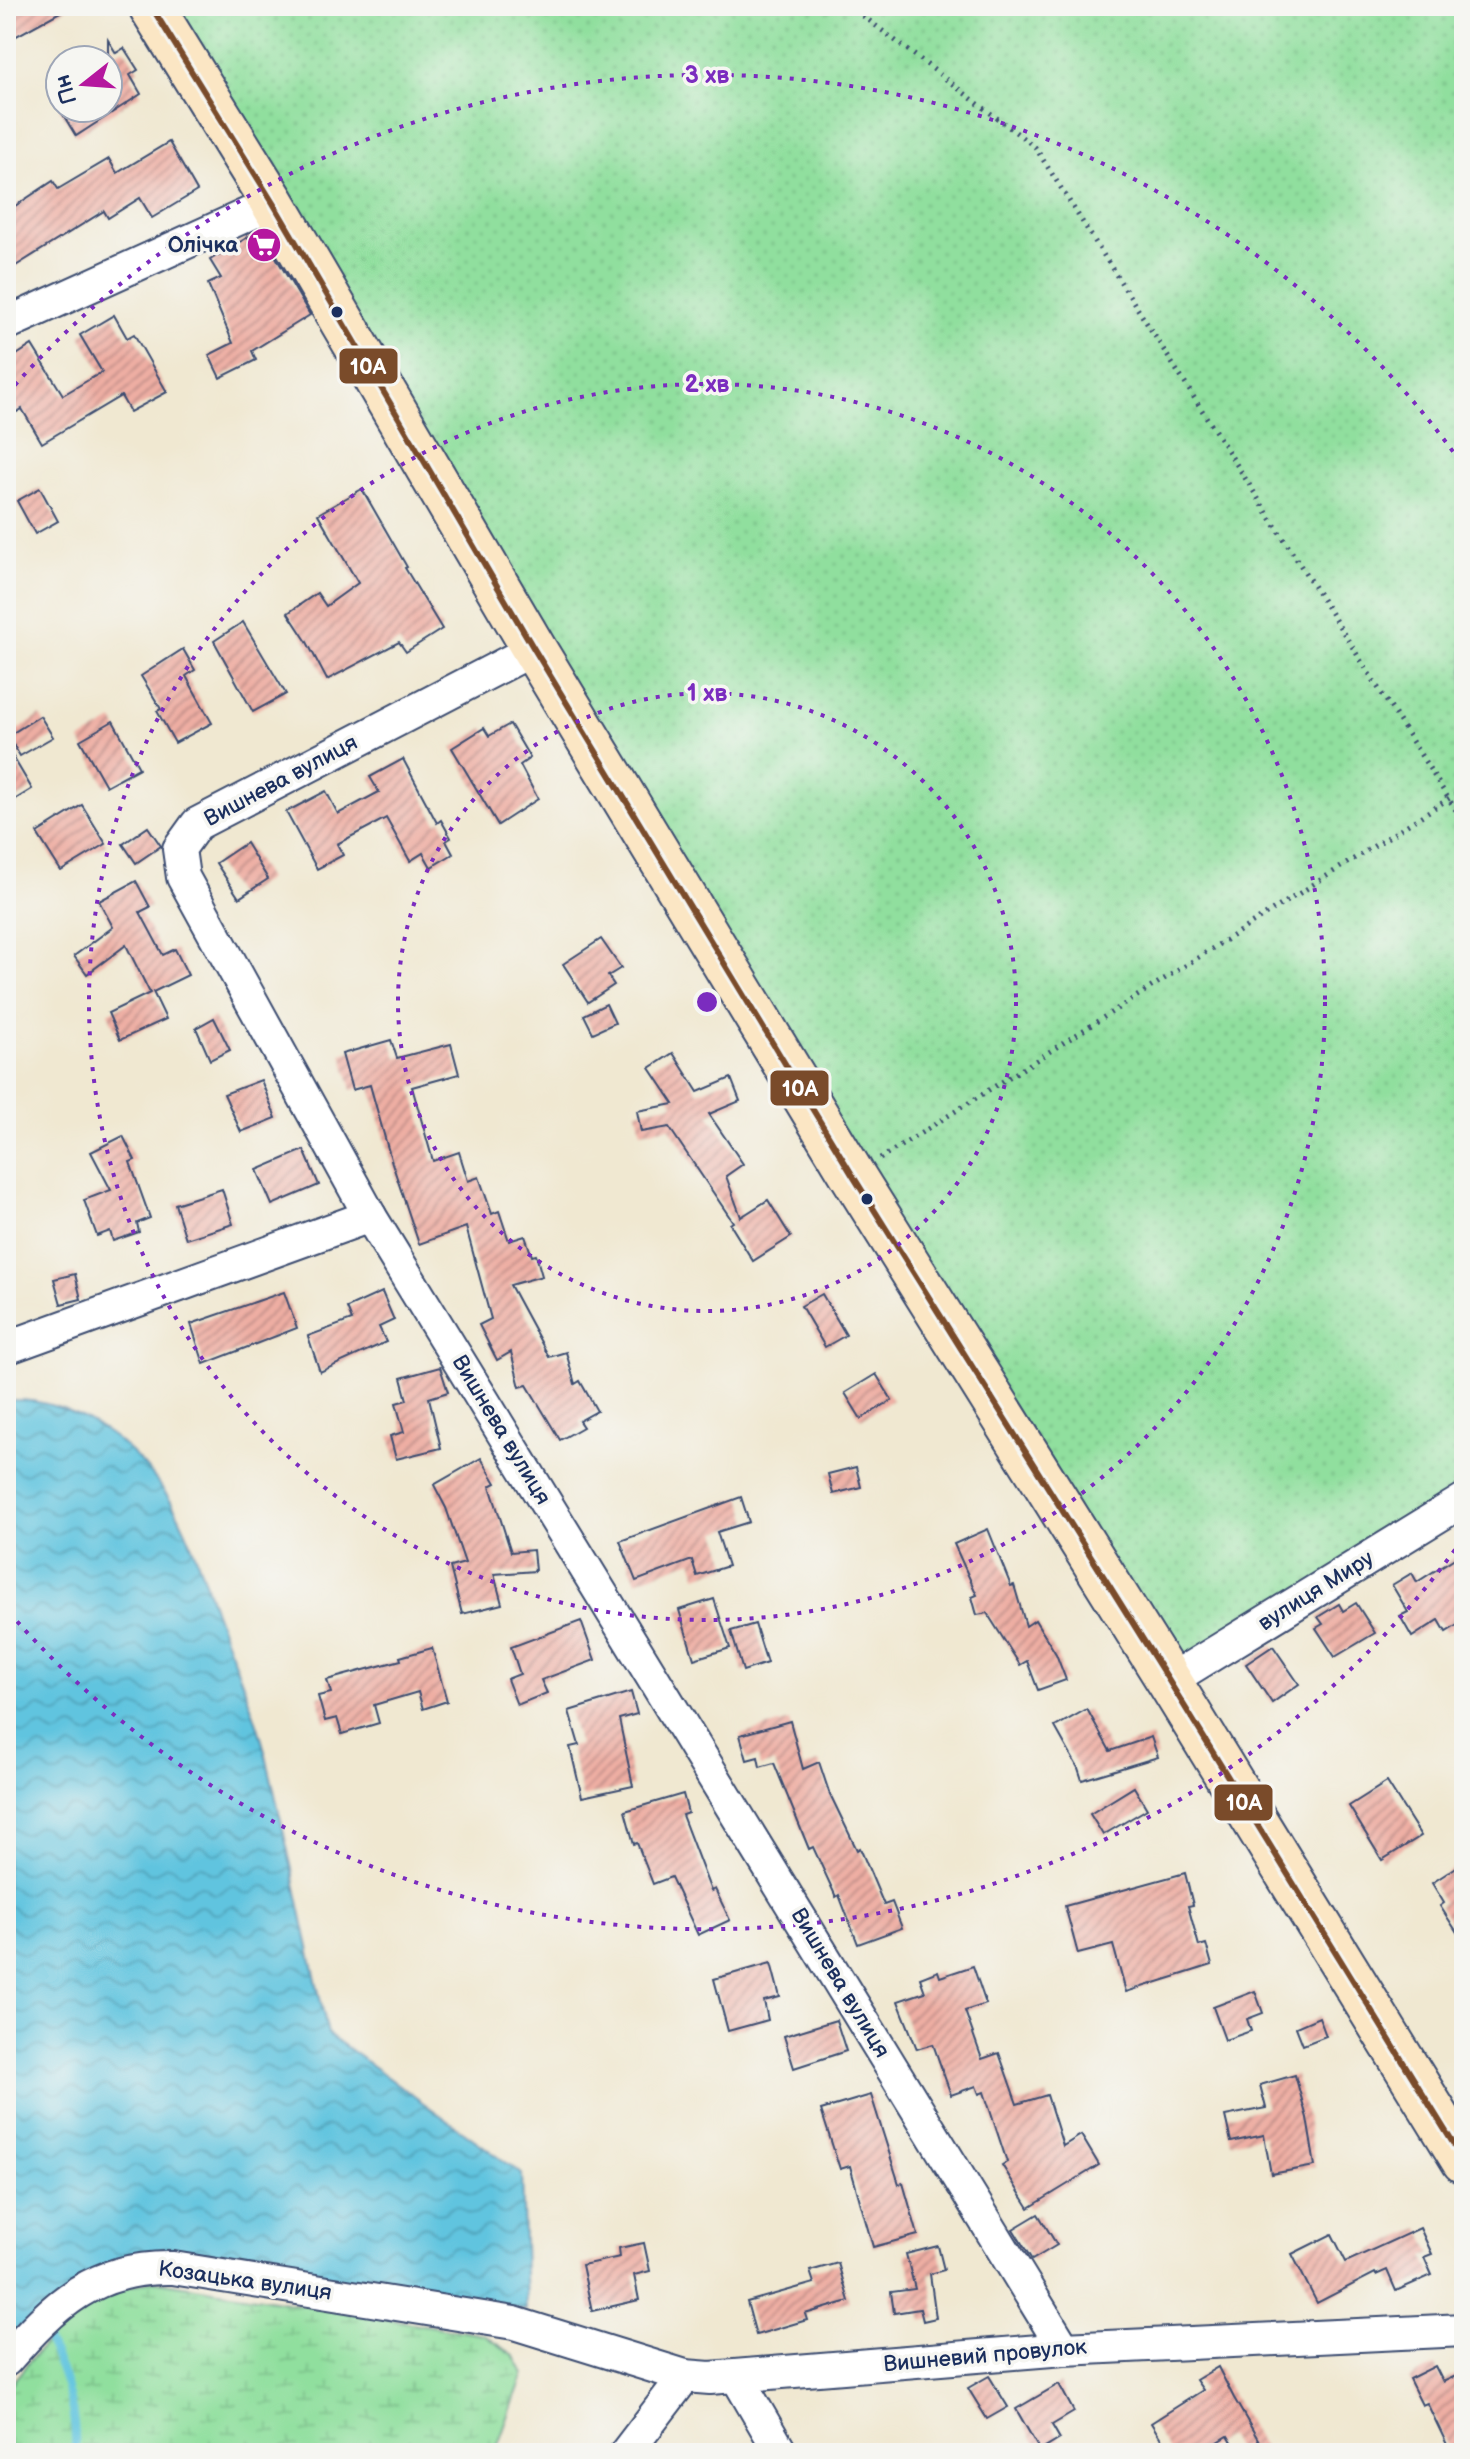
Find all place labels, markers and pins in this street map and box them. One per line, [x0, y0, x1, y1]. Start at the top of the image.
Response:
supermarket icon: Олічка [245, 226, 283, 264]
place label: Олічка [168, 232, 238, 259]
unlabelled marker [329, 304, 345, 320]
centre of rings [693, 988, 721, 1016]
unlabelled marker [859, 1191, 875, 1207]

